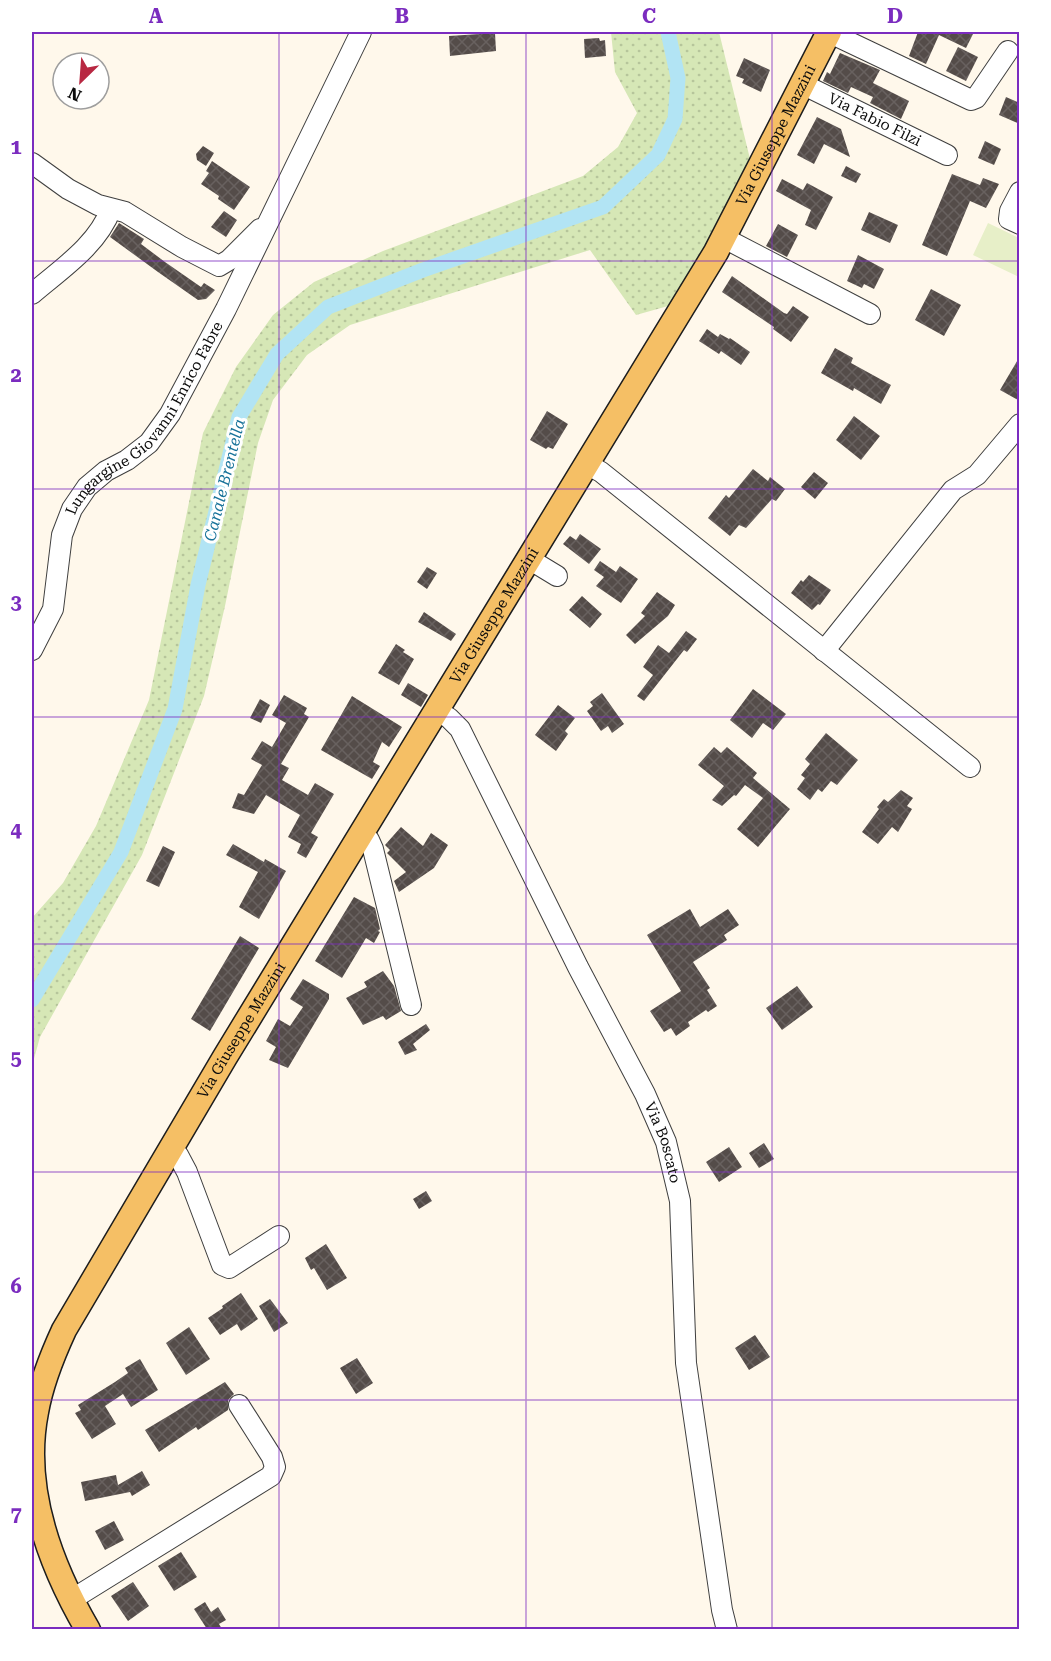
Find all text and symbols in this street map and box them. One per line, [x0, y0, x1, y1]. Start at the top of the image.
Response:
text: A [149, 4, 164, 28]
text: B [395, 4, 409, 28]
text: C [642, 4, 656, 28]
text: D [887, 4, 903, 28]
north arrow [51, 51, 111, 111]
street label: Via Giuseppe Mazzini [732, 62, 820, 209]
text: N [65, 83, 84, 105]
street label: Via Fabio Filzi [825, 89, 924, 150]
text: 1 [10, 135, 22, 159]
street label: Lungargine Giovanni Enrico Fabre [62, 318, 227, 517]
text: 2 [10, 363, 22, 387]
water label: Canale Brentella [200, 417, 249, 543]
street label: Via Giuseppe Mazzini [446, 544, 543, 687]
text: 3 [10, 590, 22, 614]
text: 4 [10, 818, 22, 842]
street label: Via Giuseppe Mazzini [193, 959, 290, 1102]
text: 5 [10, 1046, 22, 1070]
street label: Via Boscato [641, 1099, 684, 1185]
text: 6 [10, 1274, 22, 1298]
text: 7 [10, 1502, 22, 1526]

